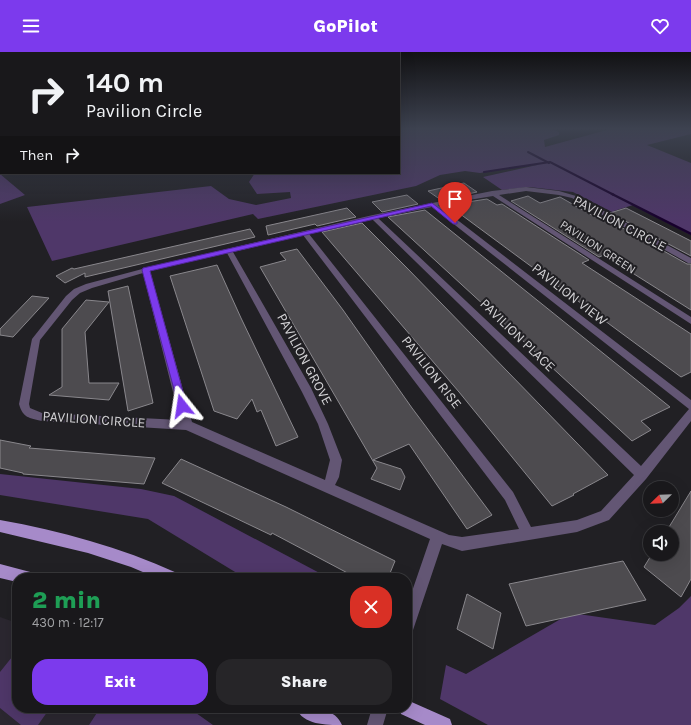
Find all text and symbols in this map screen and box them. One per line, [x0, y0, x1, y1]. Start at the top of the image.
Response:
icon: menu [20, 15, 42, 37]
text: GoPilot [313, 15, 378, 37]
icon: heart [649, 15, 671, 37]
text: 140 m [86, 66, 164, 99]
icon: right [20, 68, 72, 120]
text: Pavilion Circle [86, 100, 202, 122]
icon: right [61, 144, 83, 166]
text: Then [20, 146, 53, 164]
pin [438, 182, 472, 223]
icon: arrive [444, 188, 466, 210]
street label: PAVILION CIRCLE [570, 192, 669, 255]
street label: PAVILION GREEN [558, 217, 638, 277]
street label: PAVILION VIEW [529, 260, 611, 329]
street label: PAVILION PLACE [477, 295, 559, 375]
street label: PAVILION GROVE [273, 311, 336, 408]
street label: PAVILION RISE [398, 332, 465, 412]
position arrow [161, 385, 203, 427]
street label: PAVILION CIRCLE [42, 407, 146, 432]
north arrow [643, 481, 679, 517]
map controls [643, 481, 679, 561]
button: sound [643, 525, 679, 561]
text: 2 min [32, 586, 101, 614]
button: close [350, 586, 392, 628]
text: 430 m · 12:17 [32, 615, 104, 630]
button: Exit [32, 659, 208, 705]
button: Share [216, 659, 392, 705]

